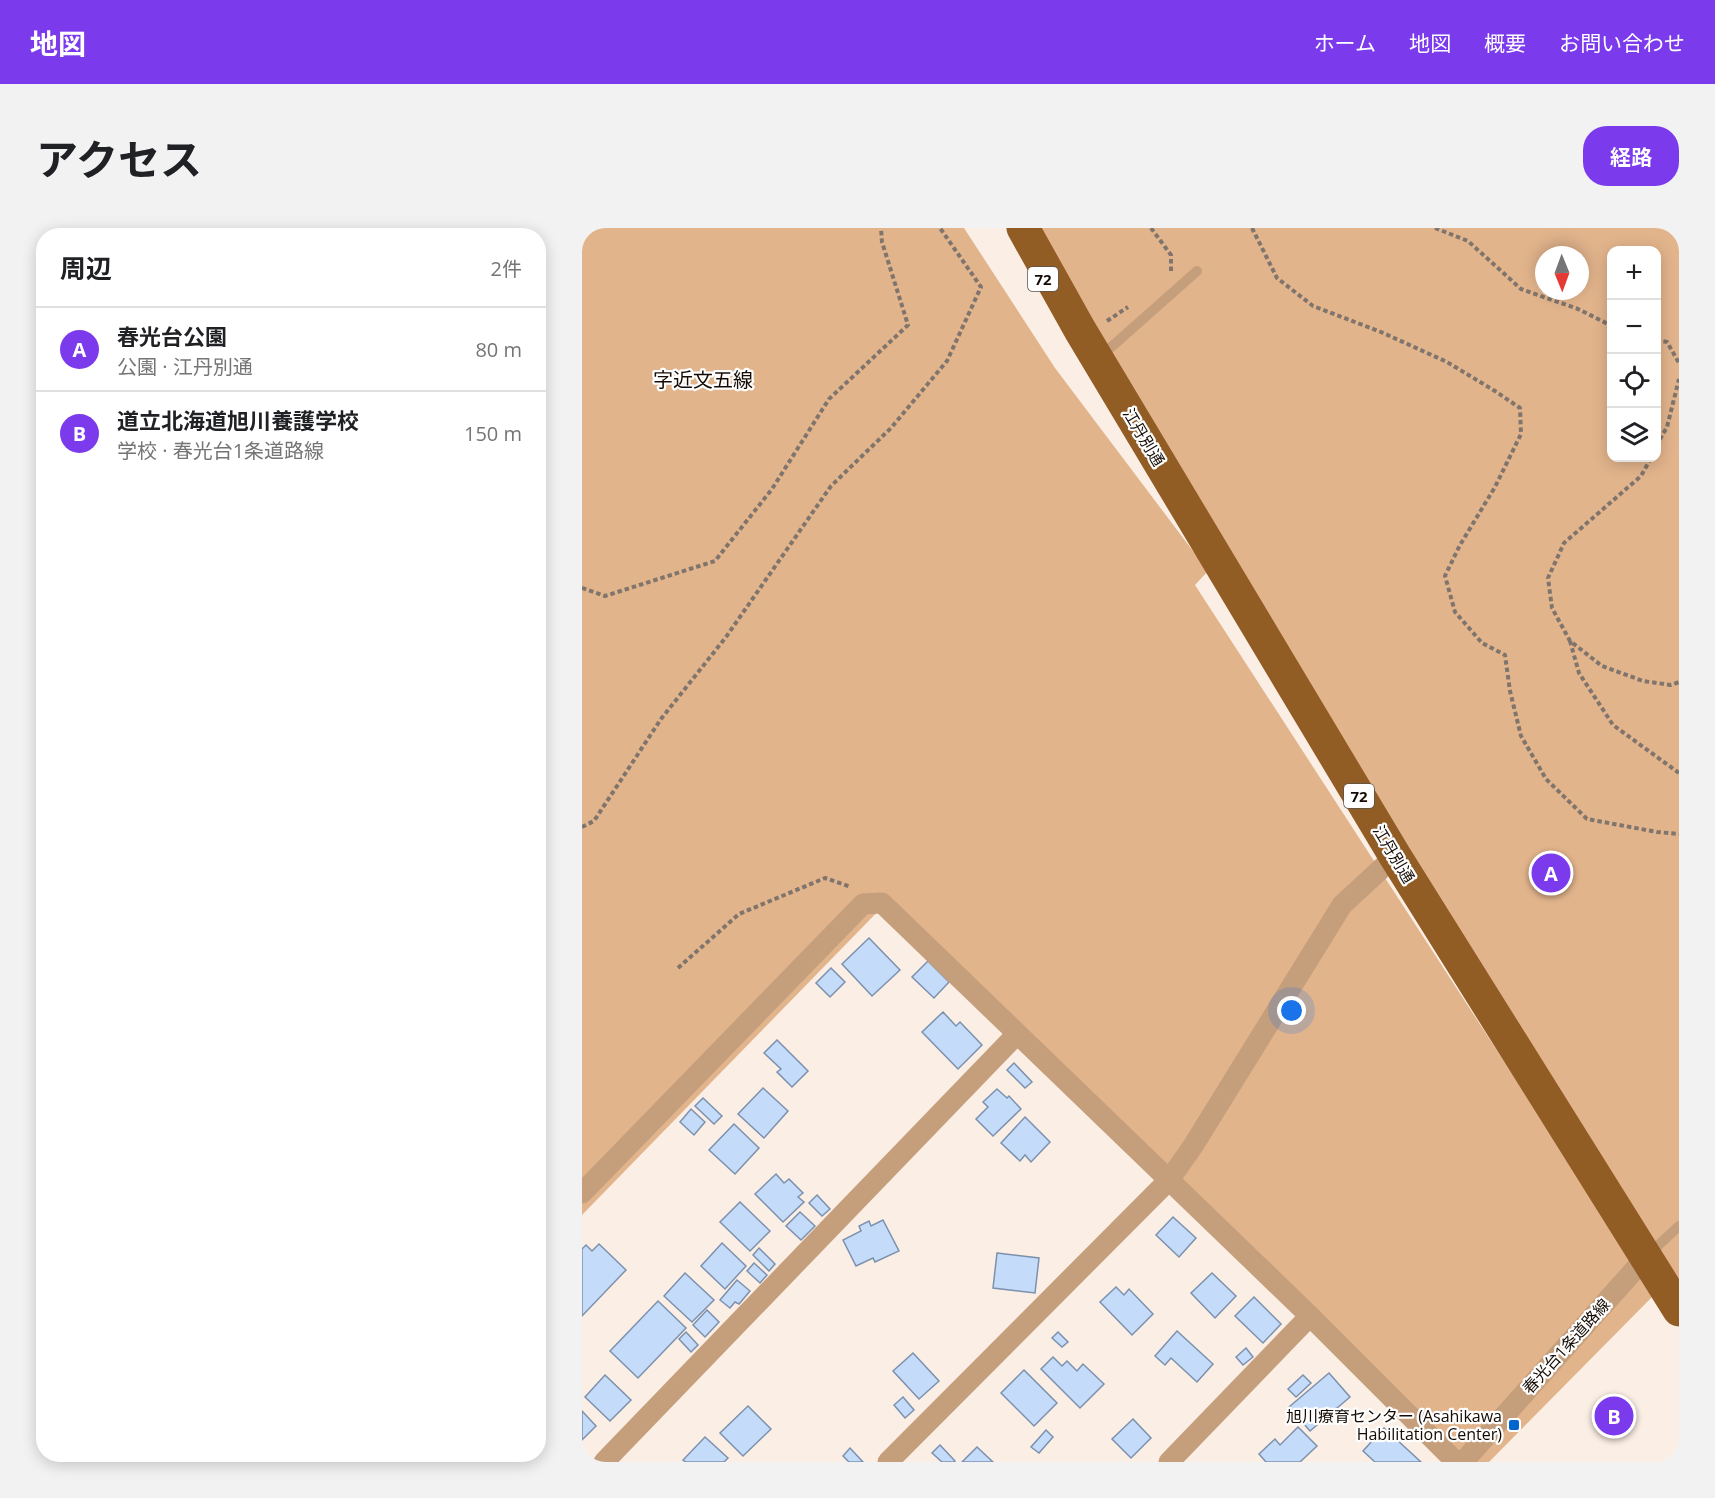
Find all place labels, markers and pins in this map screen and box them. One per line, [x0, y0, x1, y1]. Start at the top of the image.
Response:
pin: A [1532, 850, 1570, 896]
pin: B [1594, 1394, 1634, 1438]
place label: 旭川療育センター (Asahikawa Habilitation Center) [1286, 1405, 1502, 1445]
marker: 旭川療育センター (Asahikawa Habilitation Center) [1507, 1418, 1521, 1432]

